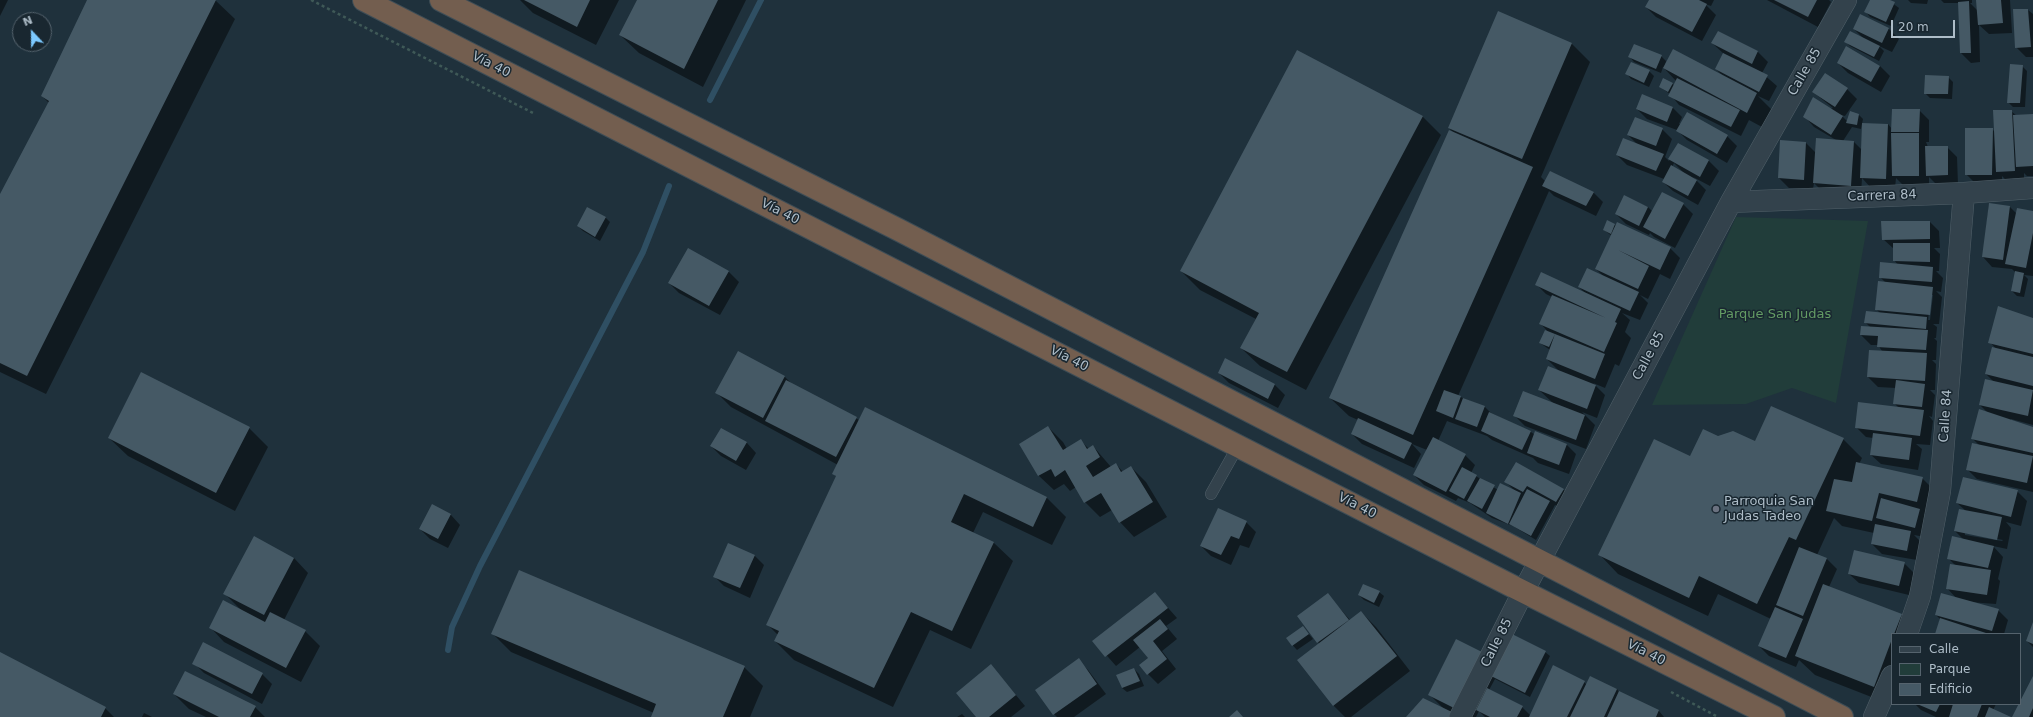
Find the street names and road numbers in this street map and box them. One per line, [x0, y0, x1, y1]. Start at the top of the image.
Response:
street label: Calle 85 [1785, 45, 1825, 99]
street label: Vía 40 [469, 49, 513, 81]
street label: Carrera 84 [1847, 187, 1917, 205]
street label: Vía 40 [758, 196, 802, 228]
street label: Calle 85 [1630, 329, 1668, 383]
street label: Vía 40 [1047, 343, 1091, 375]
street label: Calle 84 [1936, 389, 1956, 443]
street label: Vía 40 [1335, 490, 1379, 522]
street label: Calle 85 [1478, 616, 1516, 670]
street label: Vía 40 [1624, 637, 1668, 669]

